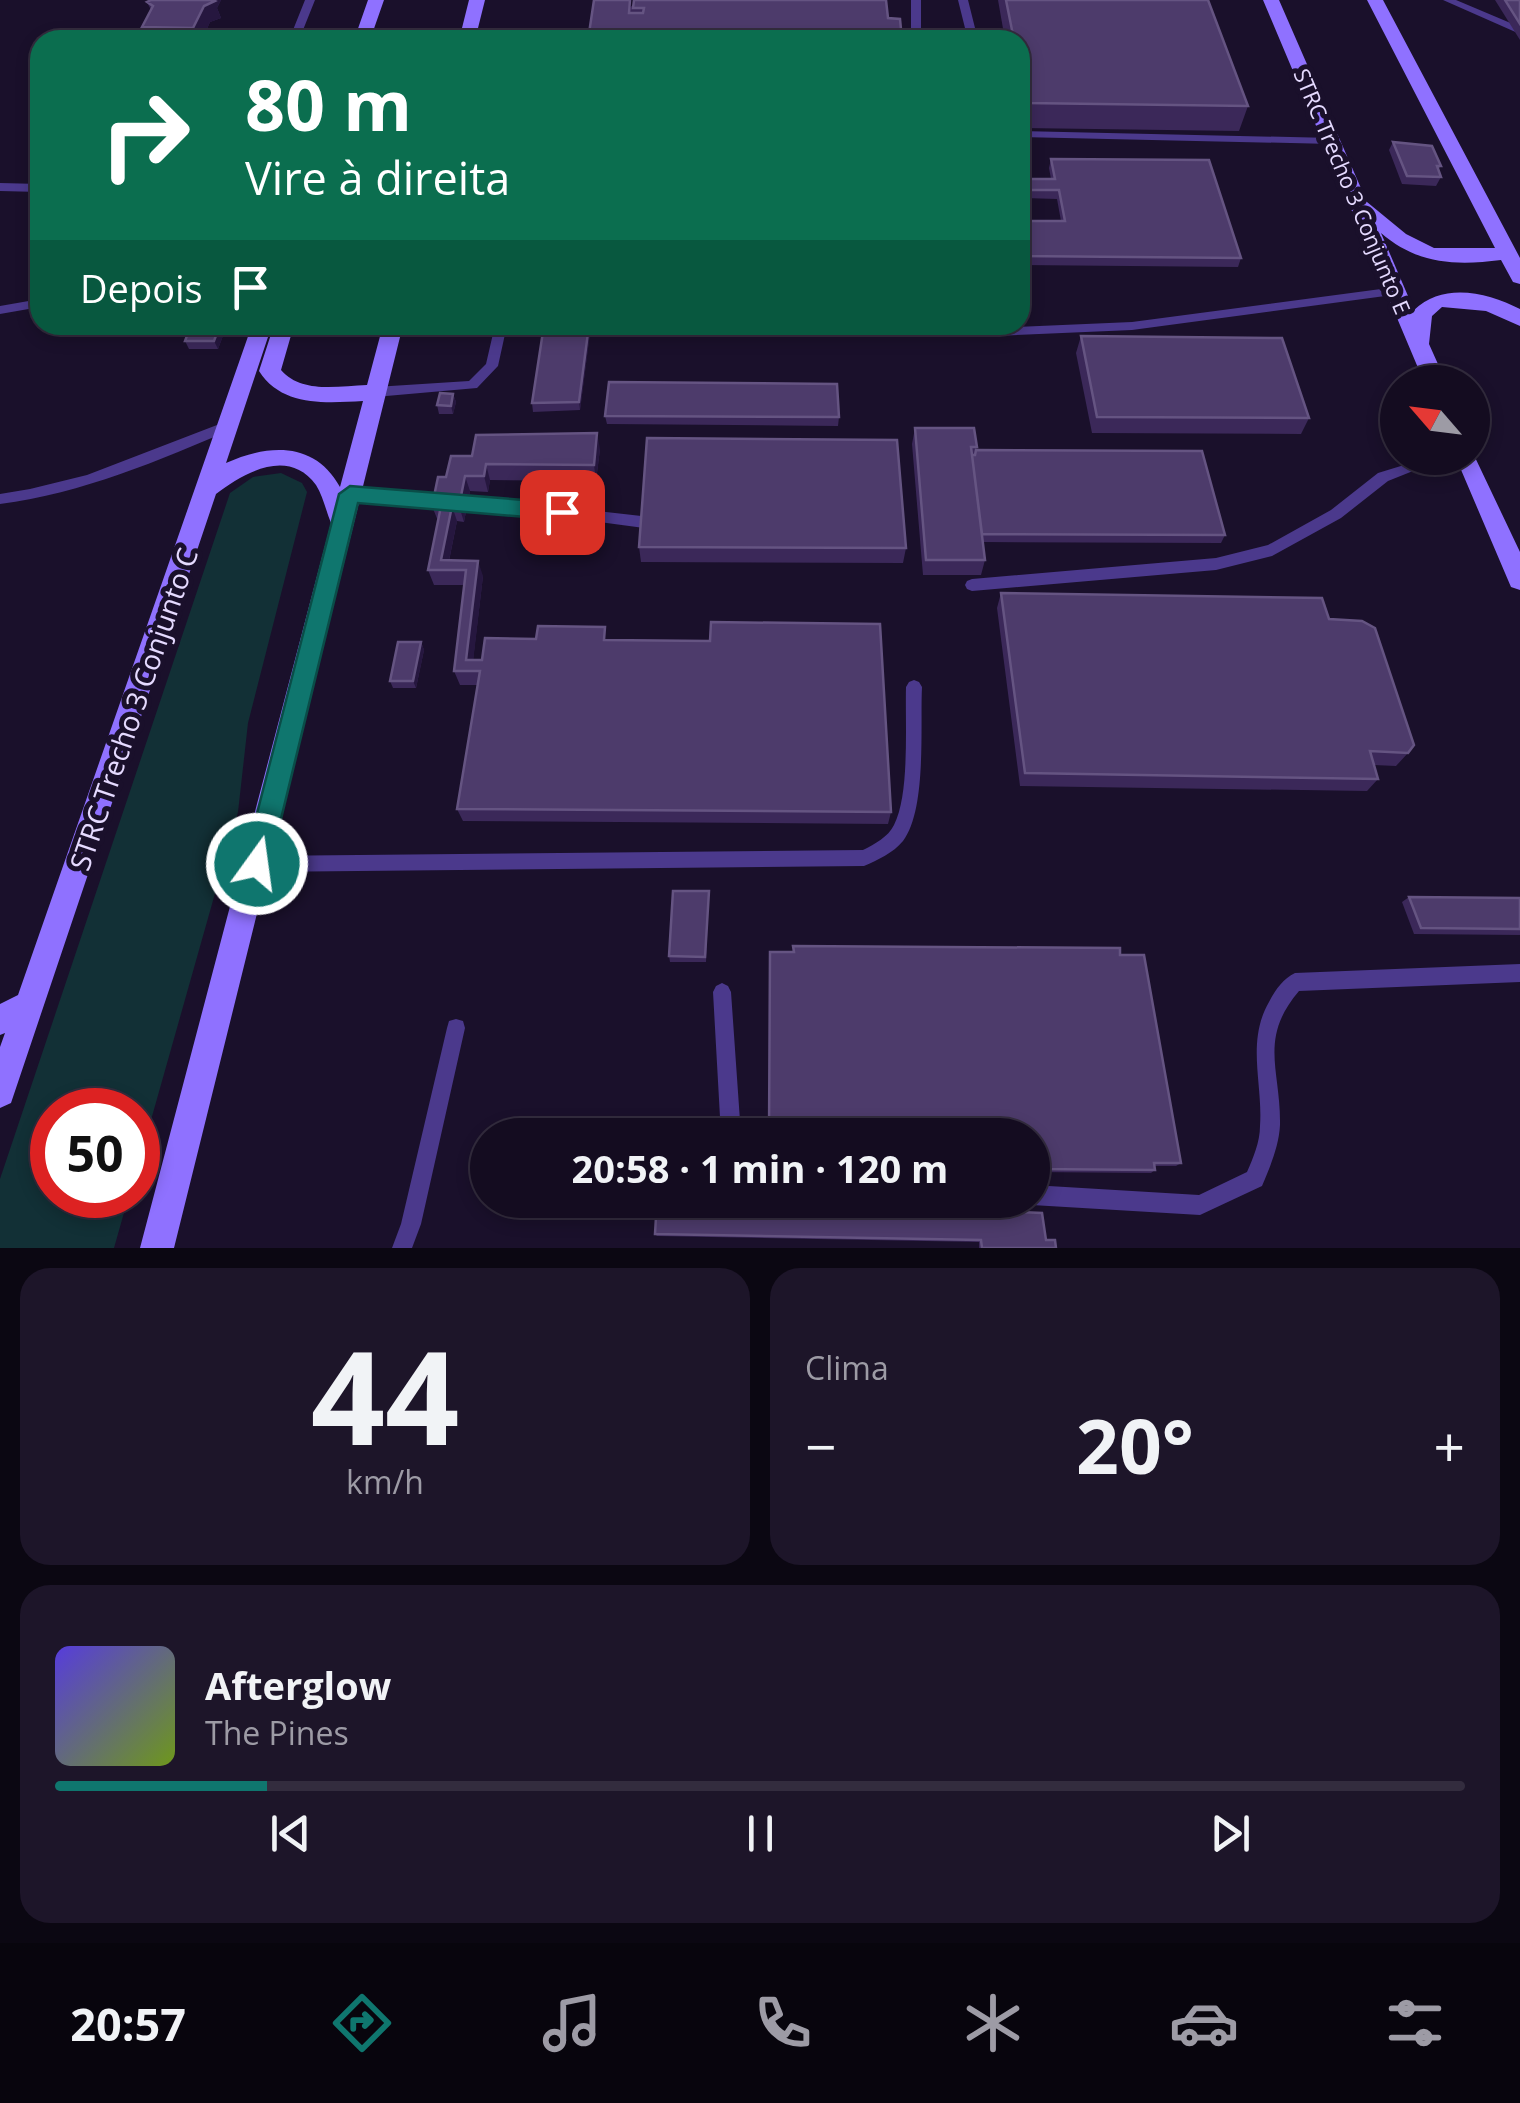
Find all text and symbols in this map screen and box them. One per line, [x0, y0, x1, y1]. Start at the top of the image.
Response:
text: 80 m [245, 56, 412, 152]
street label: STRC Trecho 3 Conjunto E [1288, 64, 1418, 318]
icon: right [80, 70, 210, 200]
text: Vire à direita [245, 147, 510, 208]
icon: arrive [223, 260, 278, 315]
text: Depois [80, 262, 203, 314]
north arrow [1380, 365, 1490, 475]
map controls [1380, 365, 1490, 475]
pin [520, 470, 605, 555]
icon: arrive [535, 485, 590, 540]
street label: STRC Trecho 3 Conjunto C [60, 543, 206, 875]
position arrow [205, 812, 309, 916]
speed limit sign: 50 [30, 1088, 160, 1218]
text: 20:58 · 1 min · 120 m [572, 1142, 948, 1194]
text: 44 [311, 1306, 459, 1483]
text: Clima [805, 1346, 889, 1389]
text: 20° [1076, 1394, 1194, 1496]
text: − [805, 1408, 836, 1483]
text: + [1434, 1408, 1465, 1483]
text: km/h [346, 1460, 424, 1503]
text: Afterglow [205, 1659, 391, 1711]
text: The Pines [205, 1711, 349, 1754]
icon: previous [263, 1806, 318, 1861]
icon: pause [733, 1806, 788, 1861]
icon: next [1203, 1806, 1258, 1861]
icon: directions [327, 1988, 397, 2058]
icon: music [537, 1988, 607, 2058]
icon: phone [748, 1988, 818, 2058]
icon: climate [958, 1988, 1028, 2058]
icon: car [1169, 1988, 1239, 2058]
icon: filters [1380, 1988, 1450, 2058]
text: 20:57 [70, 1993, 186, 2054]

